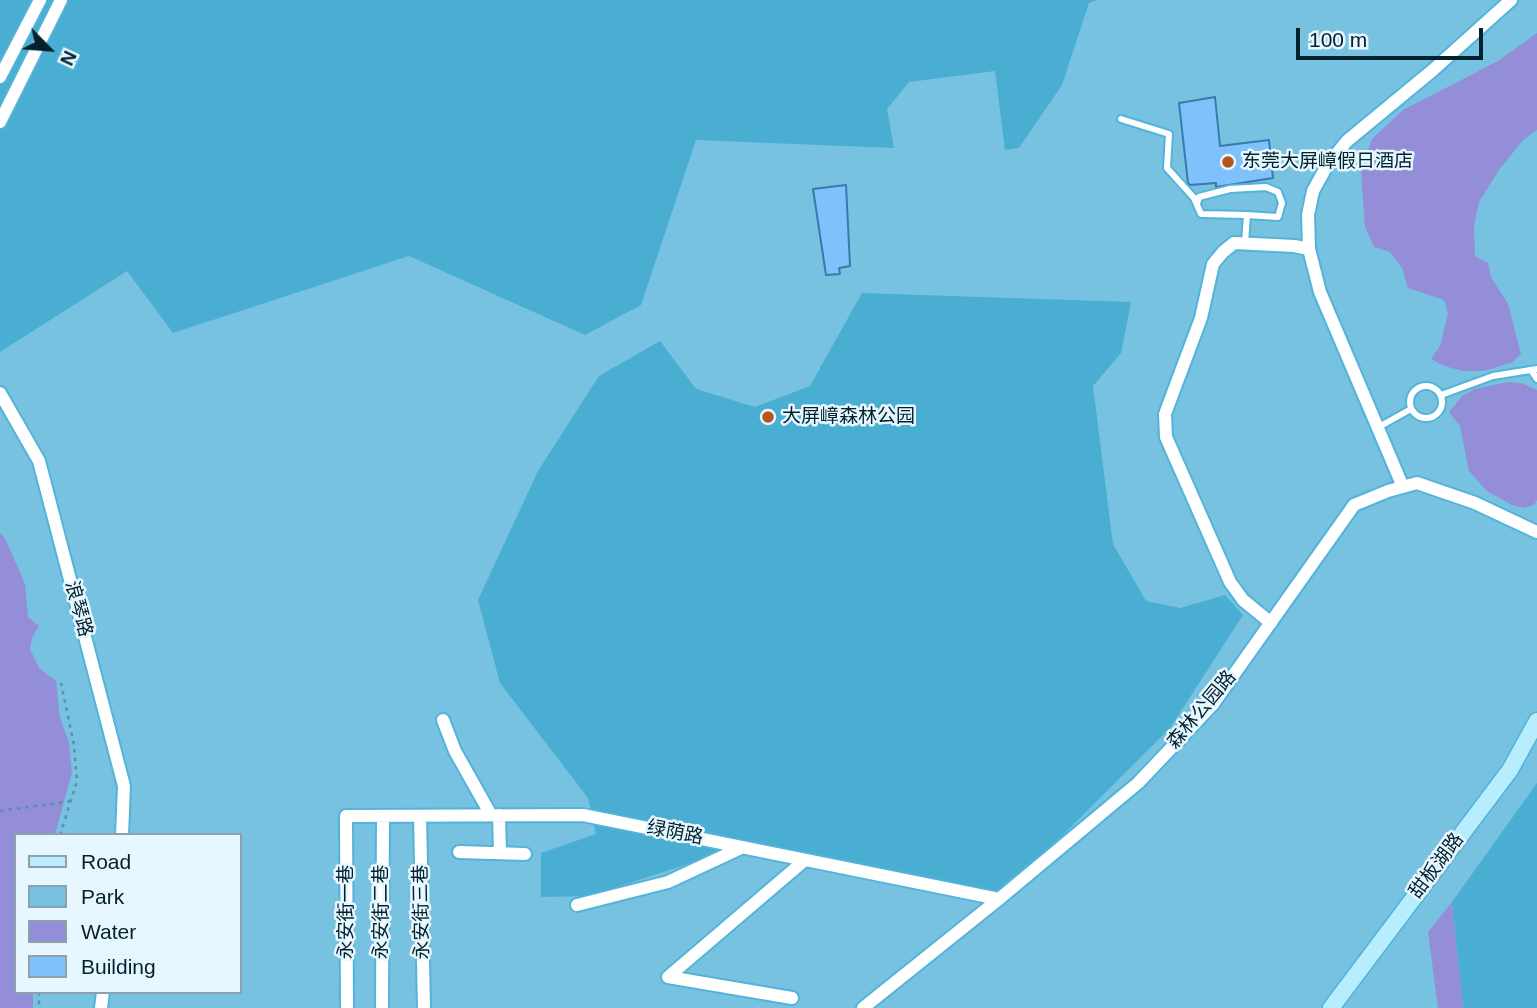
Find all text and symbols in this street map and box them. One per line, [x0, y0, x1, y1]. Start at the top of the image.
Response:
north arrow [14, 14, 84, 84]
scale bar [1299, 14, 1486, 58]
text: 100 m [1309, 28, 1367, 51]
text: N [56, 47, 81, 69]
place label: 东莞大屏嶂假日酒店 [1242, 151, 1413, 173]
marker: 东莞大屏嶂假日酒店 [1220, 154, 1236, 170]
place label: 大屏嶂森林公园 [782, 406, 915, 428]
marker: 大屏嶂森林公园 [760, 409, 776, 425]
street label: 浪琴路 [60, 579, 96, 639]
street label: 森林公园路 [1163, 666, 1241, 754]
street label: 绿荫路 [645, 816, 705, 850]
street label: 甜板湖路 [1405, 829, 1469, 903]
legend [14, 833, 242, 994]
text: Road [81, 850, 131, 873]
street label: 永安街三巷 [410, 864, 434, 960]
street label: 永安街一巷 [336, 865, 358, 959]
street label: 永安街二巷 [371, 865, 393, 959]
text: Park [81, 885, 124, 908]
text: Water [81, 920, 136, 943]
text: Building [81, 955, 156, 978]

